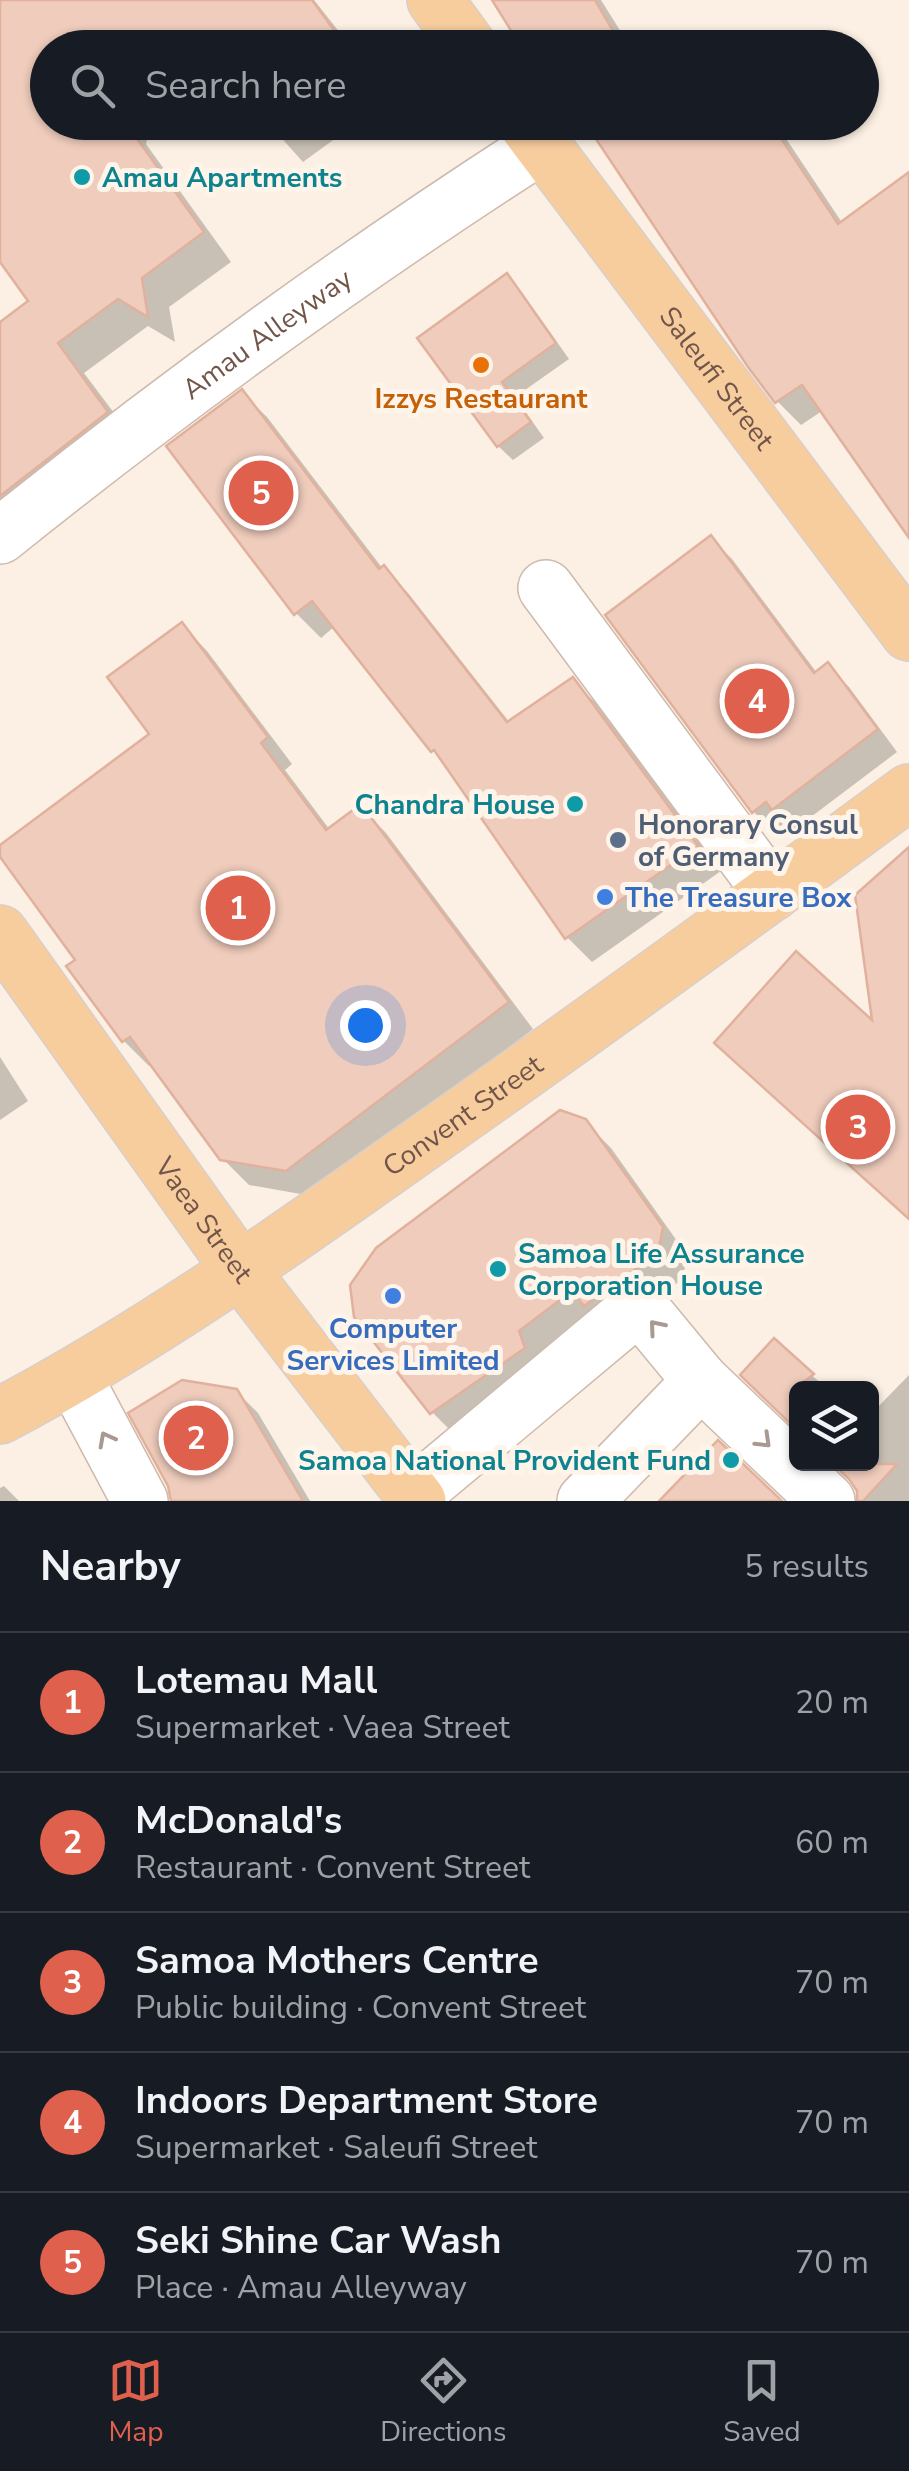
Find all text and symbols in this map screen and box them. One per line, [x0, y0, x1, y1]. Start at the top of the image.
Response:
search box [30, 30, 879, 140]
icon: search [65, 58, 120, 113]
text: Search here [145, 60, 346, 111]
place label: Amau Apartments [102, 159, 342, 197]
marker: Amau Apartments [71, 166, 93, 188]
street label: Amau Alleyway [175, 260, 360, 408]
street label: Saleufi Street [650, 299, 783, 458]
marker: Izzys Restaurant [470, 354, 492, 376]
place label: Izzys Restaurant [375, 380, 588, 418]
pin: 5 [228, 456, 294, 530]
pin: 4 [724, 664, 790, 738]
place label: Chandra House [355, 786, 555, 824]
marker: Chandra House [564, 793, 586, 815]
place label: Honorary Consul of Germany [638, 806, 858, 876]
marker: Honorary Consul of Germany [607, 829, 629, 851]
pin: 1 [206, 870, 270, 946]
place label: The Treasure Box [625, 879, 852, 917]
marker: The Treasure Box [594, 886, 616, 908]
your location [340, 1000, 391, 1051]
street label: Convent Street [375, 1046, 551, 1186]
pin: 3 [826, 1090, 890, 1164]
street label: Vaea Street [145, 1149, 261, 1291]
place label: Samoa Life Assurance Corporation House [518, 1235, 805, 1305]
marker: Samoa Life Assurance Corporation House [487, 1258, 509, 1280]
marker: Computer Services Limited [382, 1285, 404, 1307]
place label: Computer Services Limited [286, 1310, 500, 1380]
one-way arrow [650, 1320, 668, 1338]
map controls [789, 1381, 879, 1471]
button: layers [789, 1381, 879, 1471]
pin: 2 [164, 1400, 228, 1476]
one-way arrow [752, 1429, 771, 1447]
one-way arrow [99, 1432, 118, 1450]
place label: Samoa National Provident Fund [298, 1442, 711, 1480]
marker: Samoa National Provident Fund [720, 1449, 742, 1471]
text: Nearby [40, 1538, 181, 1595]
text: 5 results [744, 1545, 869, 1588]
text: Lotemau Mall [135, 1655, 377, 1706]
text: 1 [63, 1681, 82, 1724]
text: 20 m [795, 1681, 869, 1724]
text: Supermarket · Vaea Street [135, 1706, 510, 1749]
text: McDonald's [135, 1795, 342, 1846]
text: 2 [63, 1821, 82, 1864]
text: 60 m [795, 1821, 869, 1864]
text: Restaurant · Convent Street [135, 1846, 530, 1889]
text: Samoa Mothers Centre [135, 1935, 539, 1986]
text: 3 [63, 1961, 82, 2004]
text: 70 m [795, 1961, 869, 2004]
text: Public building · Convent Street [135, 1986, 586, 2029]
text: Indoors Department Store [135, 2075, 598, 2126]
text: 4 [63, 2101, 82, 2144]
text: 70 m [795, 2101, 869, 2144]
text: Supermarket · Saleufi Street [135, 2126, 537, 2169]
text: Seki Shine Car Wash [135, 2215, 502, 2266]
text: 5 [63, 2241, 82, 2284]
text: 70 m [795, 2241, 869, 2284]
text: Place · Amau Alleyway [135, 2266, 467, 2309]
tab: Map [108, 2353, 163, 2451]
tab: Directions [380, 2353, 506, 2451]
tab: Saved [723, 2353, 801, 2451]

